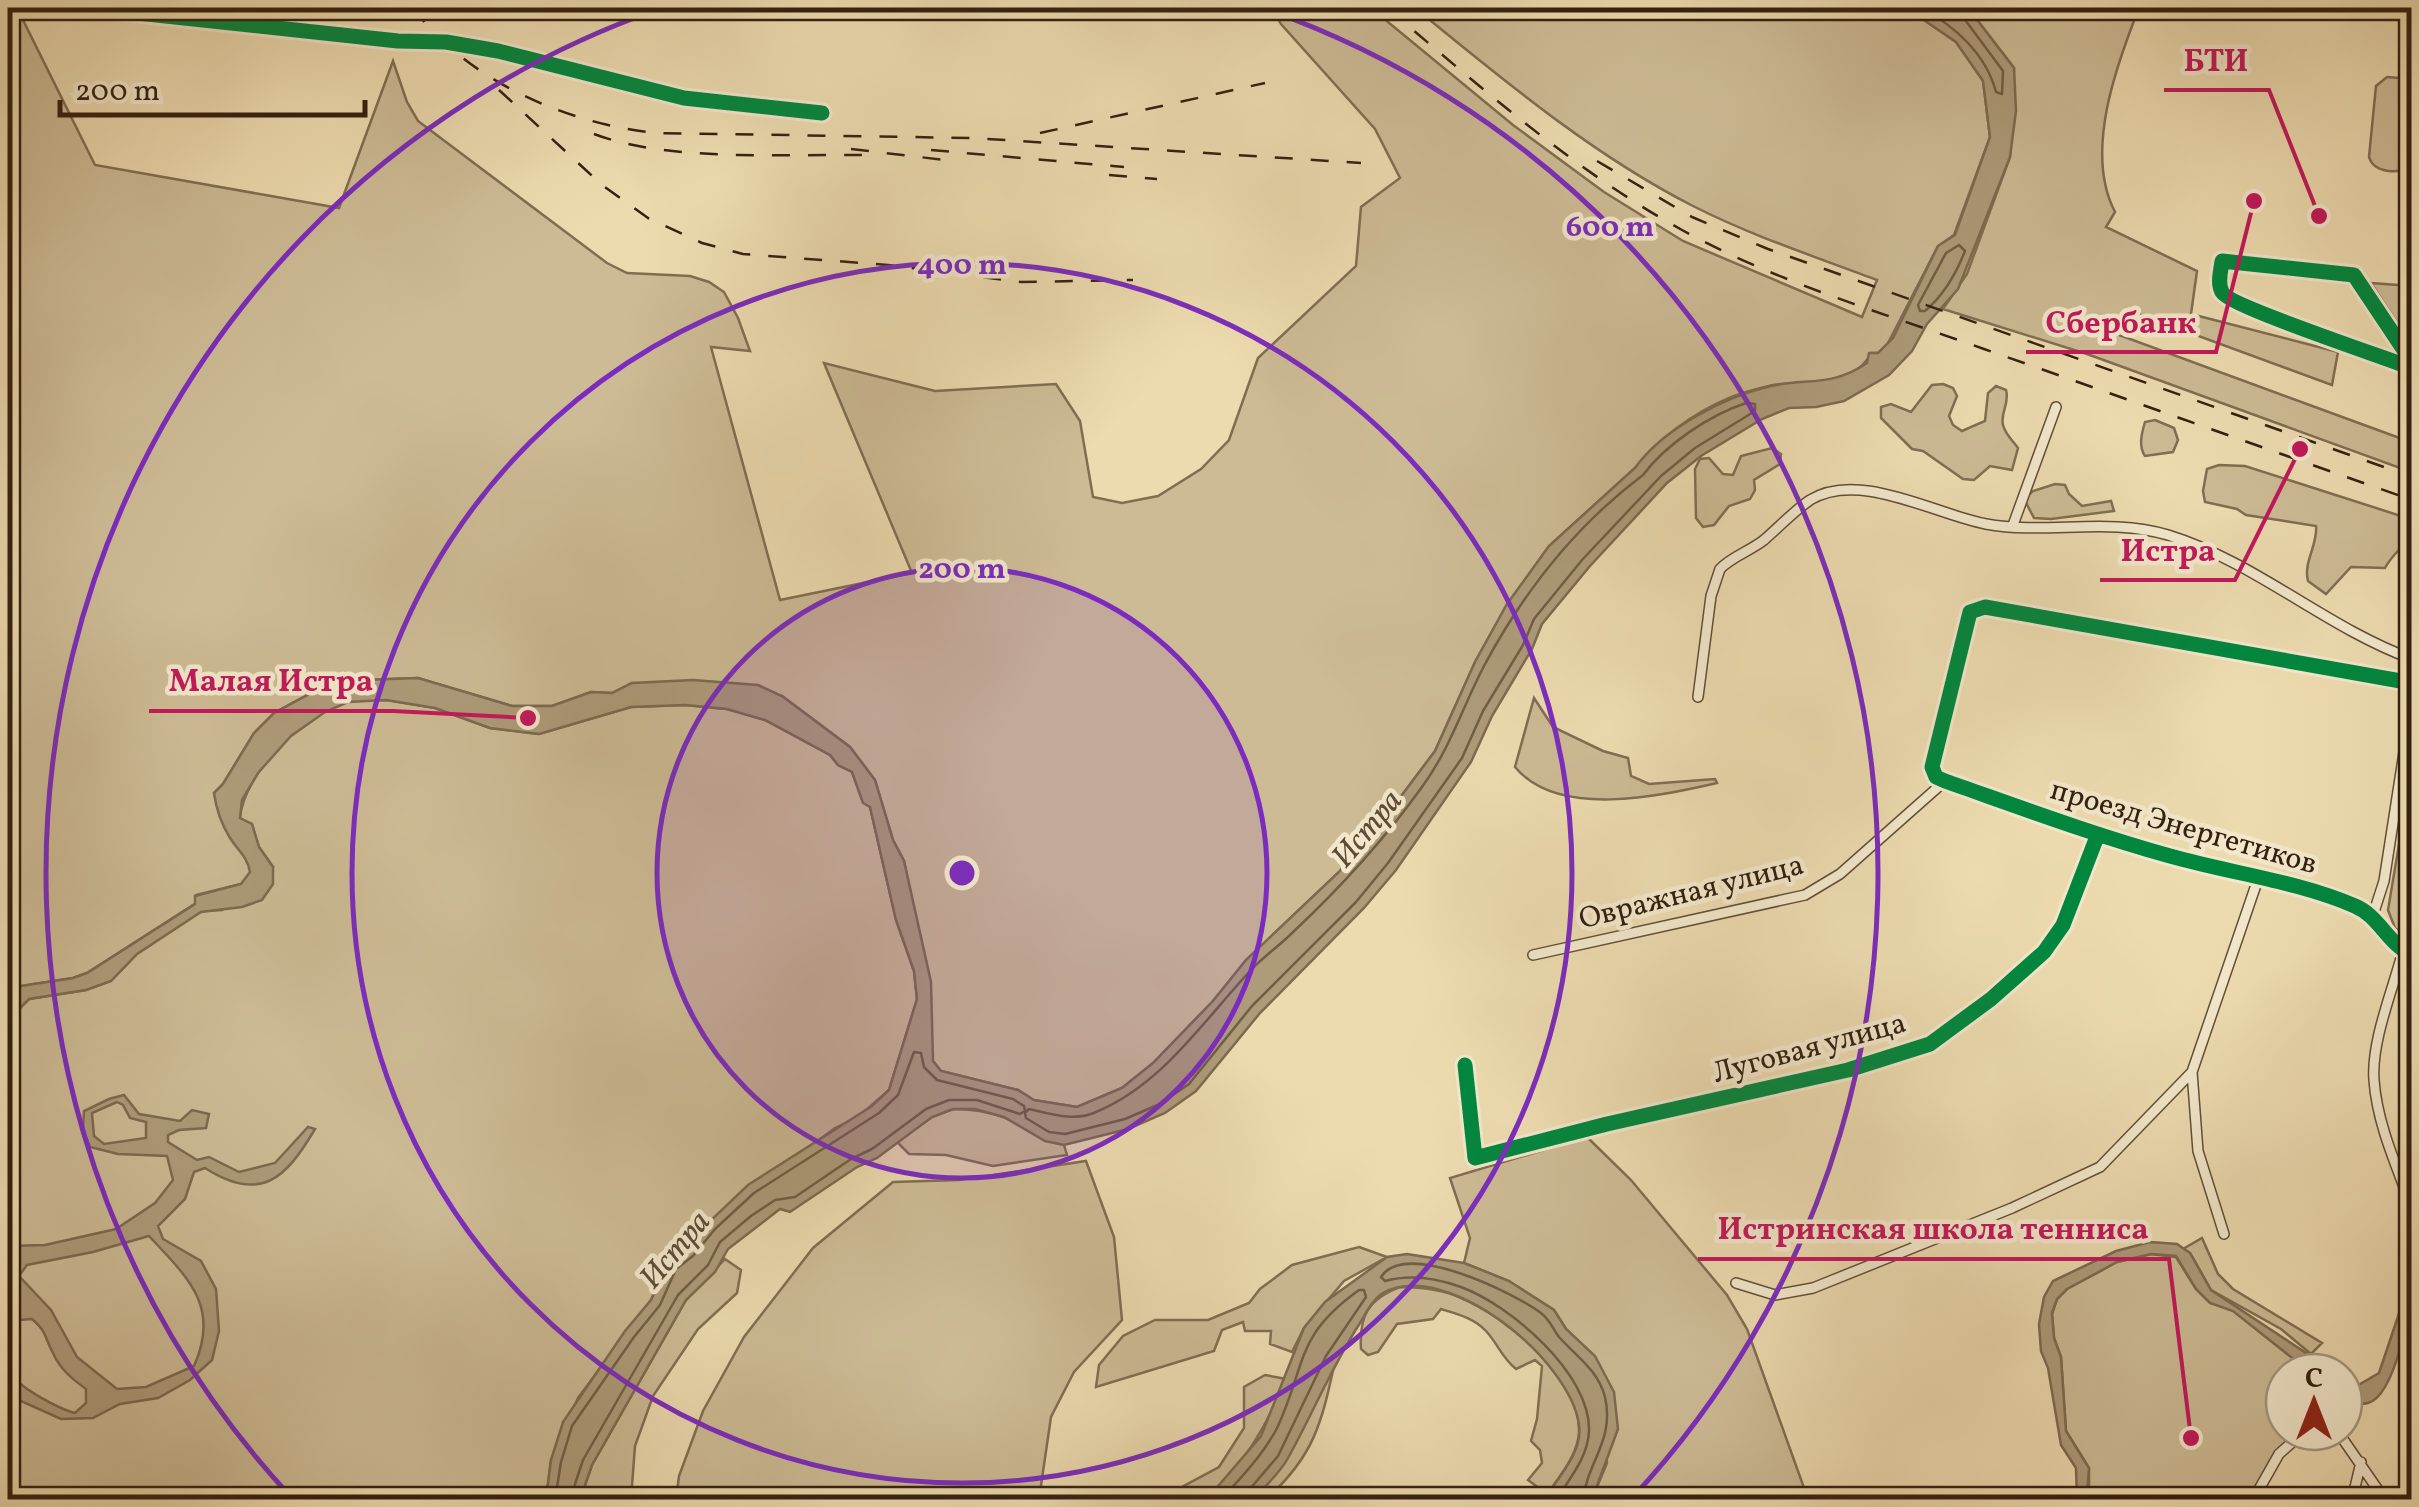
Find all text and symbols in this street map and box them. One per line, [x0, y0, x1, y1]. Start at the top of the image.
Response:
callout: БТИ [2164, 28, 2269, 90]
text: БТИ [2183, 41, 2249, 85]
scale bar [60, 55, 365, 117]
text: 200 m [75, 71, 160, 113]
text: 600 m [1566, 207, 1654, 249]
text: 400 m [917, 245, 1007, 287]
callout: Сбербанк [2026, 290, 2216, 352]
text: Сбербанк [2046, 303, 2196, 347]
callout: Истра [2100, 518, 2235, 580]
text: Истра [2120, 531, 2216, 575]
text: 200 m [918, 549, 1006, 591]
callout: Малая Истра [149, 649, 393, 711]
text: Малая Истра [169, 661, 373, 705]
street label: проезд Энергетиков [2045, 770, 2322, 886]
water label: Истра [1323, 781, 1414, 879]
street label: Овражная улица [1575, 845, 1808, 941]
centre of rings [944, 855, 980, 891]
street label: Луговая улица [1708, 1003, 1911, 1095]
callout: Истринская школа тенниса [1698, 1197, 2169, 1259]
water label: Истра [631, 1202, 722, 1300]
text: Истринская школа тенниса [1717, 1209, 2149, 1253]
north arrow [2264, 1352, 2364, 1452]
text: С [2305, 1360, 2323, 1399]

